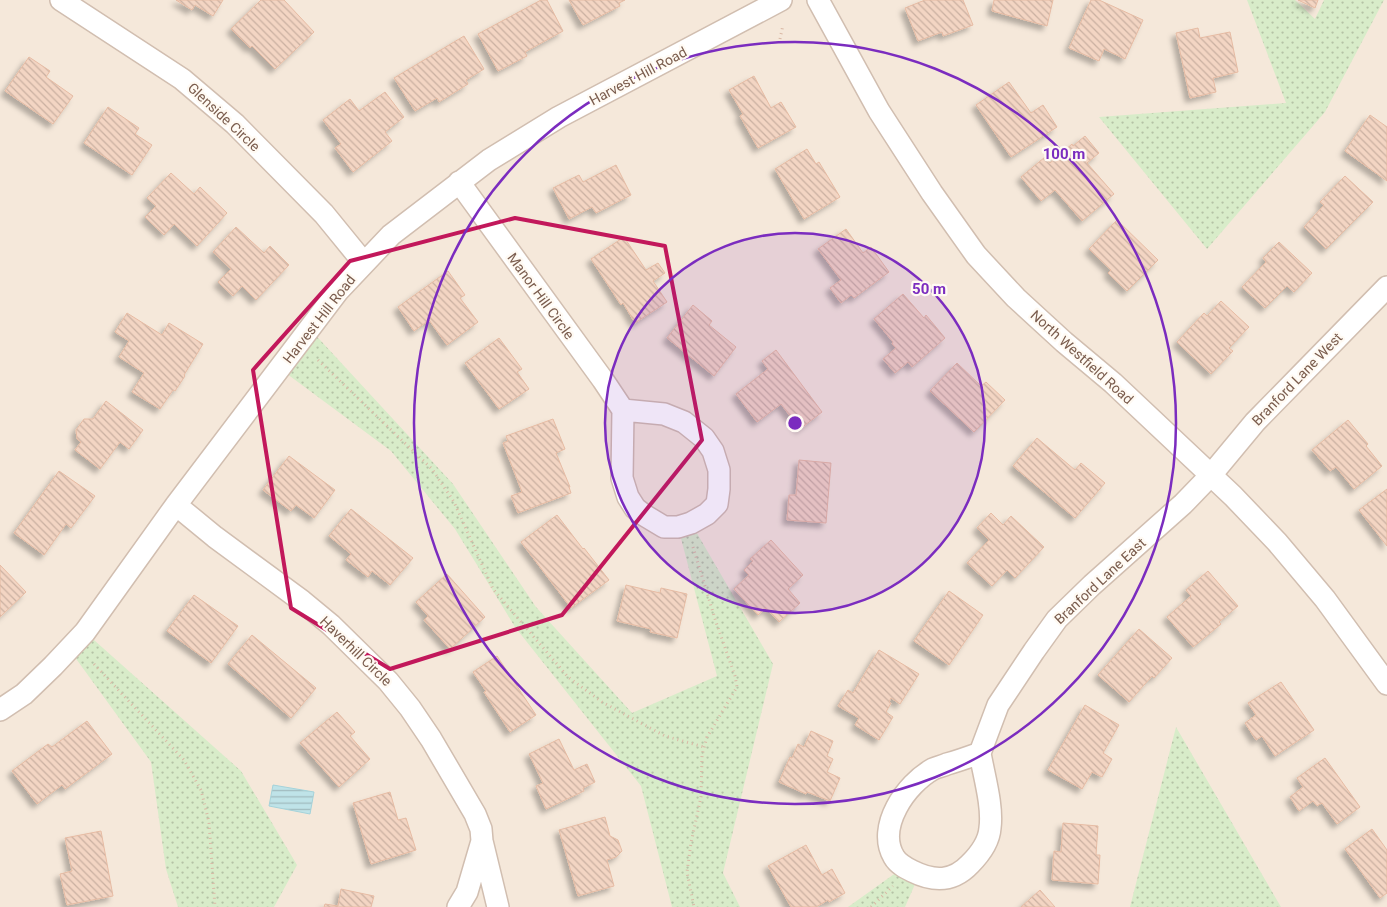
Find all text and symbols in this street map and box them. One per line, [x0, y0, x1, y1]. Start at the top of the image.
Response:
street label: Harvest Hill Road [587, 44, 689, 108]
street label: Glenside Circle [185, 80, 263, 154]
text: 100 m [1043, 145, 1085, 163]
street label: Manor Hill Circle [504, 250, 578, 342]
street label: Harvest Hill Road [280, 272, 358, 366]
text: 50 m [912, 280, 946, 298]
street label: North Westfield Road [1027, 307, 1137, 407]
street label: Branford Lane West [1249, 329, 1346, 429]
centre of rings [786, 414, 804, 432]
street label: Branford Lane East [1051, 534, 1149, 627]
street label: Haverhill Circle [317, 613, 395, 689]

